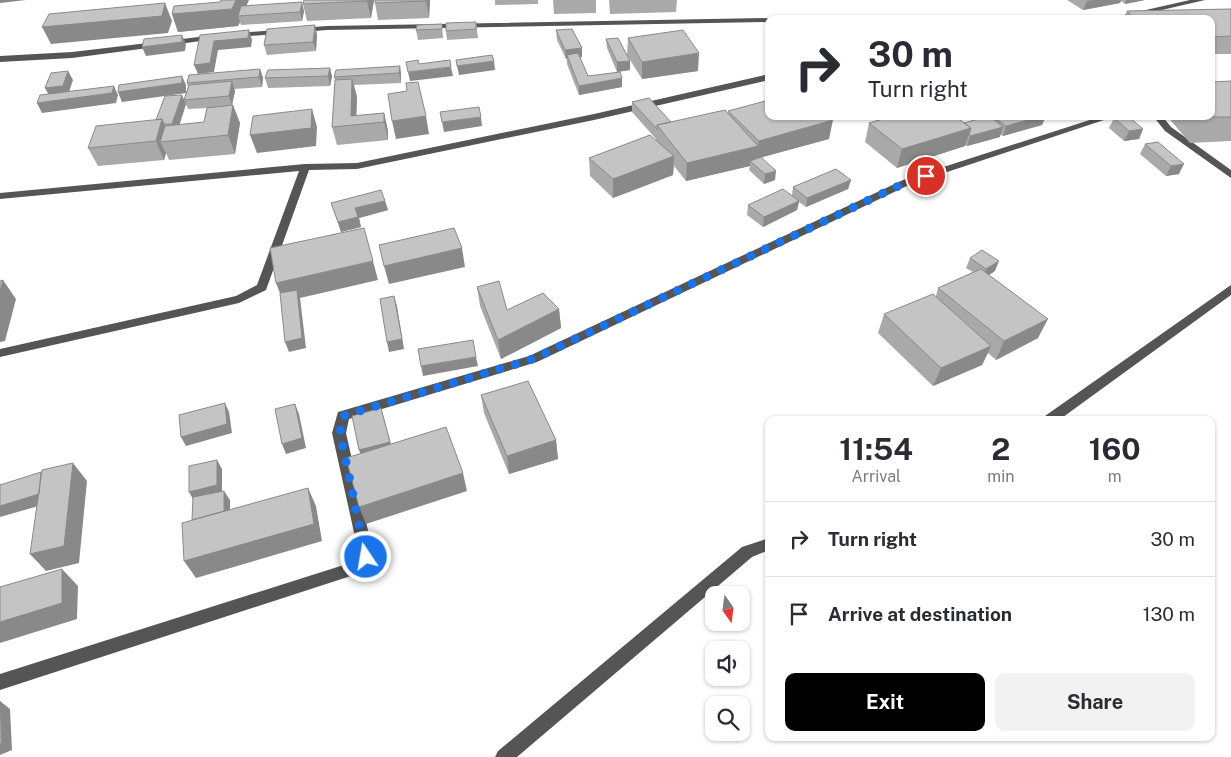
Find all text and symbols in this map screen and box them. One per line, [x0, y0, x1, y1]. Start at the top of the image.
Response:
text: 30 m [868, 34, 953, 75]
icon: right [785, 35, 850, 100]
text: Turn right [868, 76, 968, 102]
pin [905, 155, 947, 197]
icon: arrive [912, 162, 940, 190]
text: 11:54 [839, 431, 913, 467]
text: 2 [991, 431, 1010, 467]
text: 160 [1089, 431, 1141, 467]
text: Arrival [851, 467, 901, 486]
text: min [987, 467, 1014, 486]
text: m [1108, 467, 1122, 486]
icon: right [785, 525, 813, 553]
text: Turn right [828, 528, 917, 550]
text: 30 m [1150, 528, 1195, 550]
position arrow [339, 530, 391, 582]
north arrow [705, 586, 750, 631]
map controls [705, 586, 750, 741]
icon: arrive [785, 600, 813, 628]
text: Arrive at destination [828, 603, 1012, 625]
text: 130 m [1143, 603, 1195, 625]
button: sound [705, 641, 750, 686]
button: Exit [785, 673, 985, 731]
button: Share [995, 673, 1195, 731]
button: search [705, 696, 750, 741]

